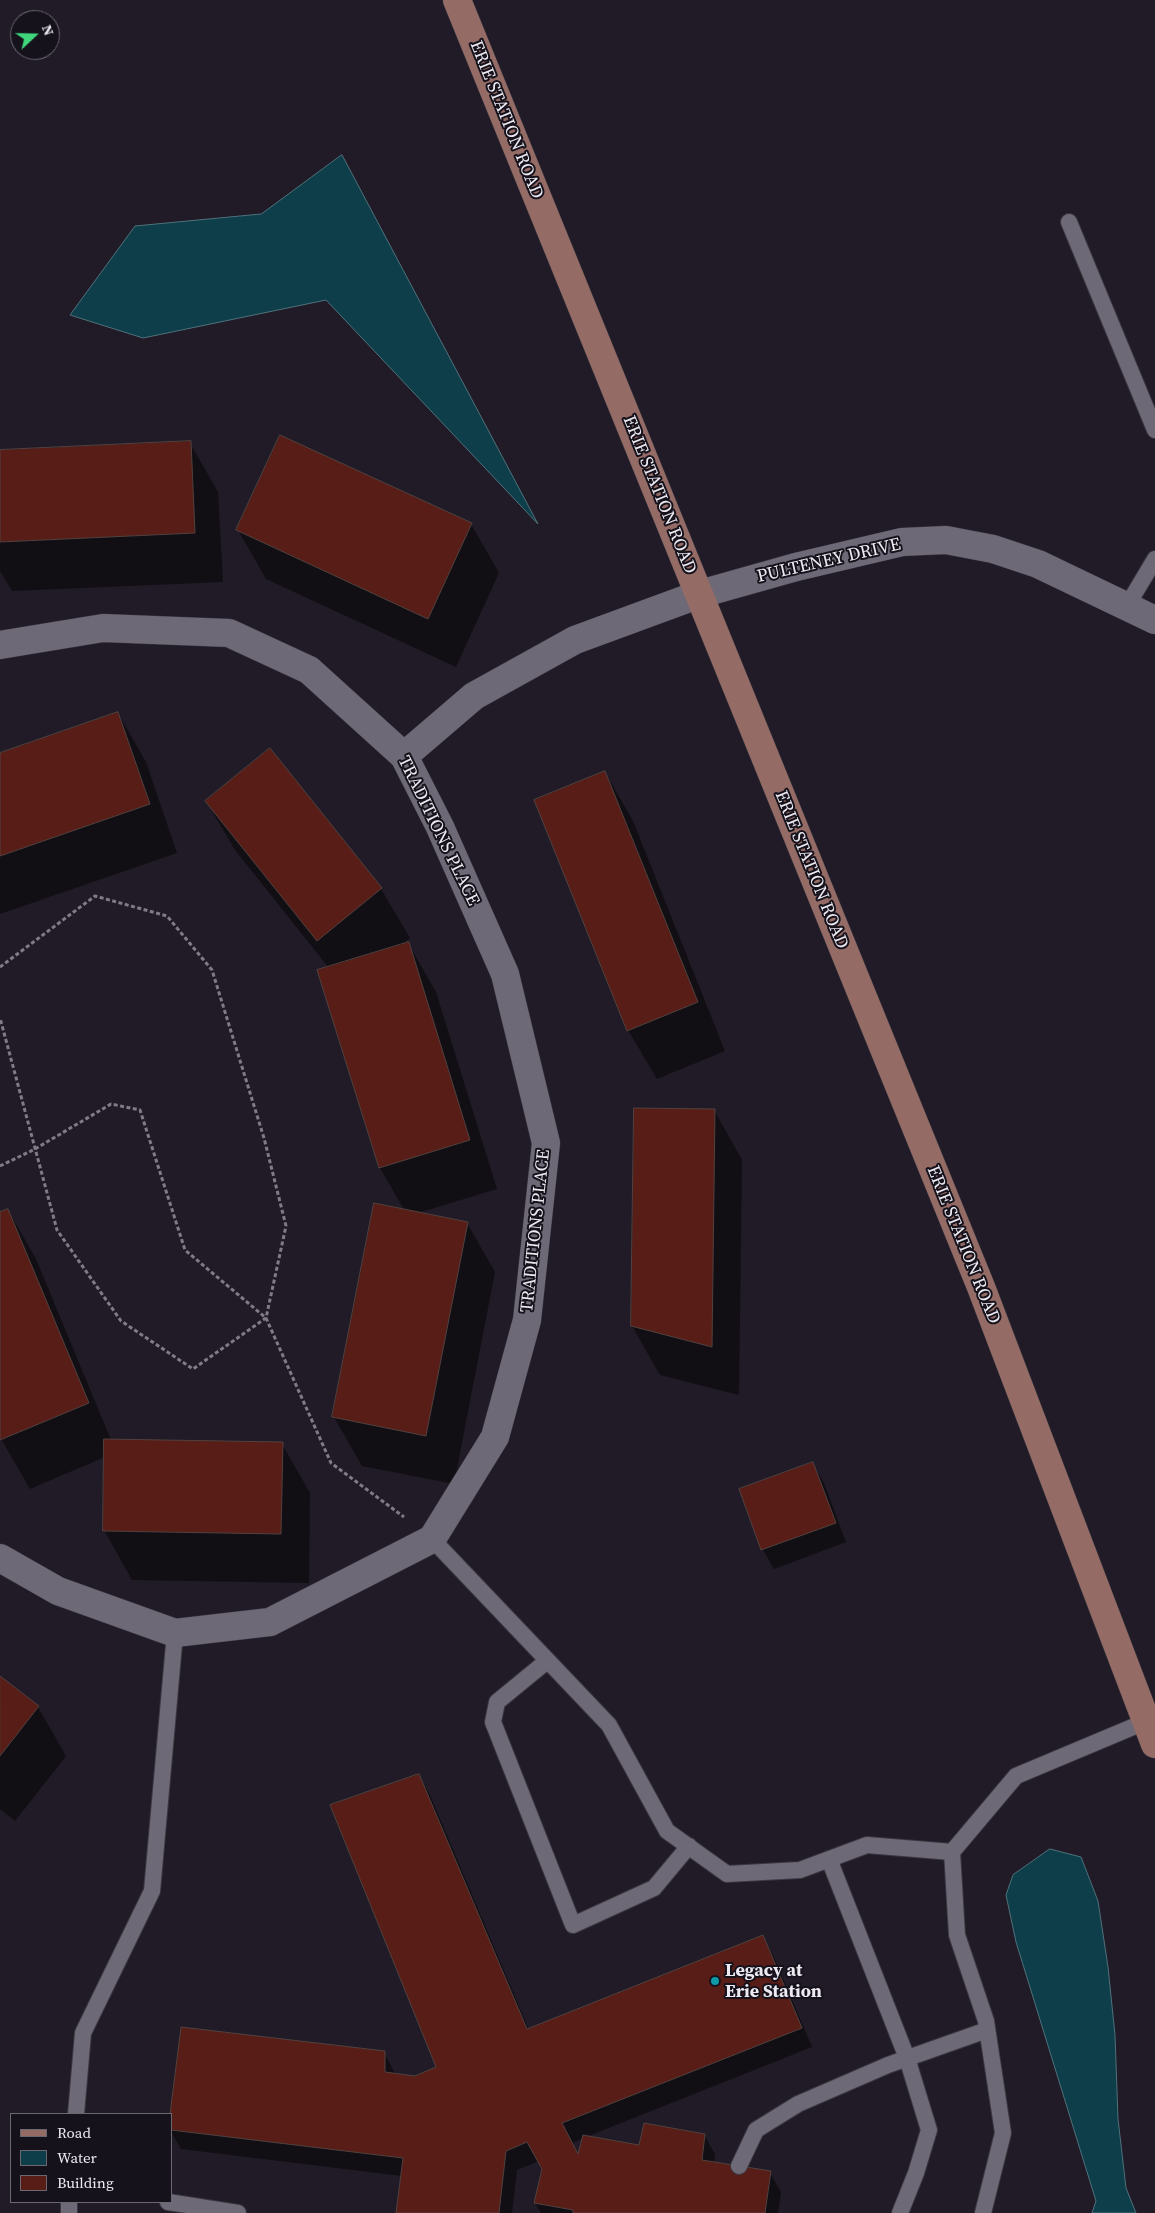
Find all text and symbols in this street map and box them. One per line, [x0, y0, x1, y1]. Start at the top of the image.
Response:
north arrow [10, 10, 60, 60]
text: N [37, 22, 59, 38]
street label: ERIE STATION ROAD [464, 38, 548, 202]
street label: ERIE STATION ROAD [617, 413, 701, 577]
street label: PULTENEY DRIVE [755, 534, 903, 588]
street label: TRADITIONS PLACE [392, 753, 484, 909]
street label: ERIE STATION ROAD [769, 788, 853, 952]
street label: TRADITIONS PLACE [517, 1148, 555, 1314]
street label: ERIE STATION ROAD [921, 1163, 1005, 1327]
place label: Legacy at Erie Station [725, 1960, 822, 2002]
marker: Legacy at Erie Station [709, 1975, 721, 1987]
legend [10, 2113, 172, 2203]
text: Road [57, 2122, 91, 2143]
text: Water [57, 2147, 97, 2168]
text: Building [57, 2172, 114, 2193]

